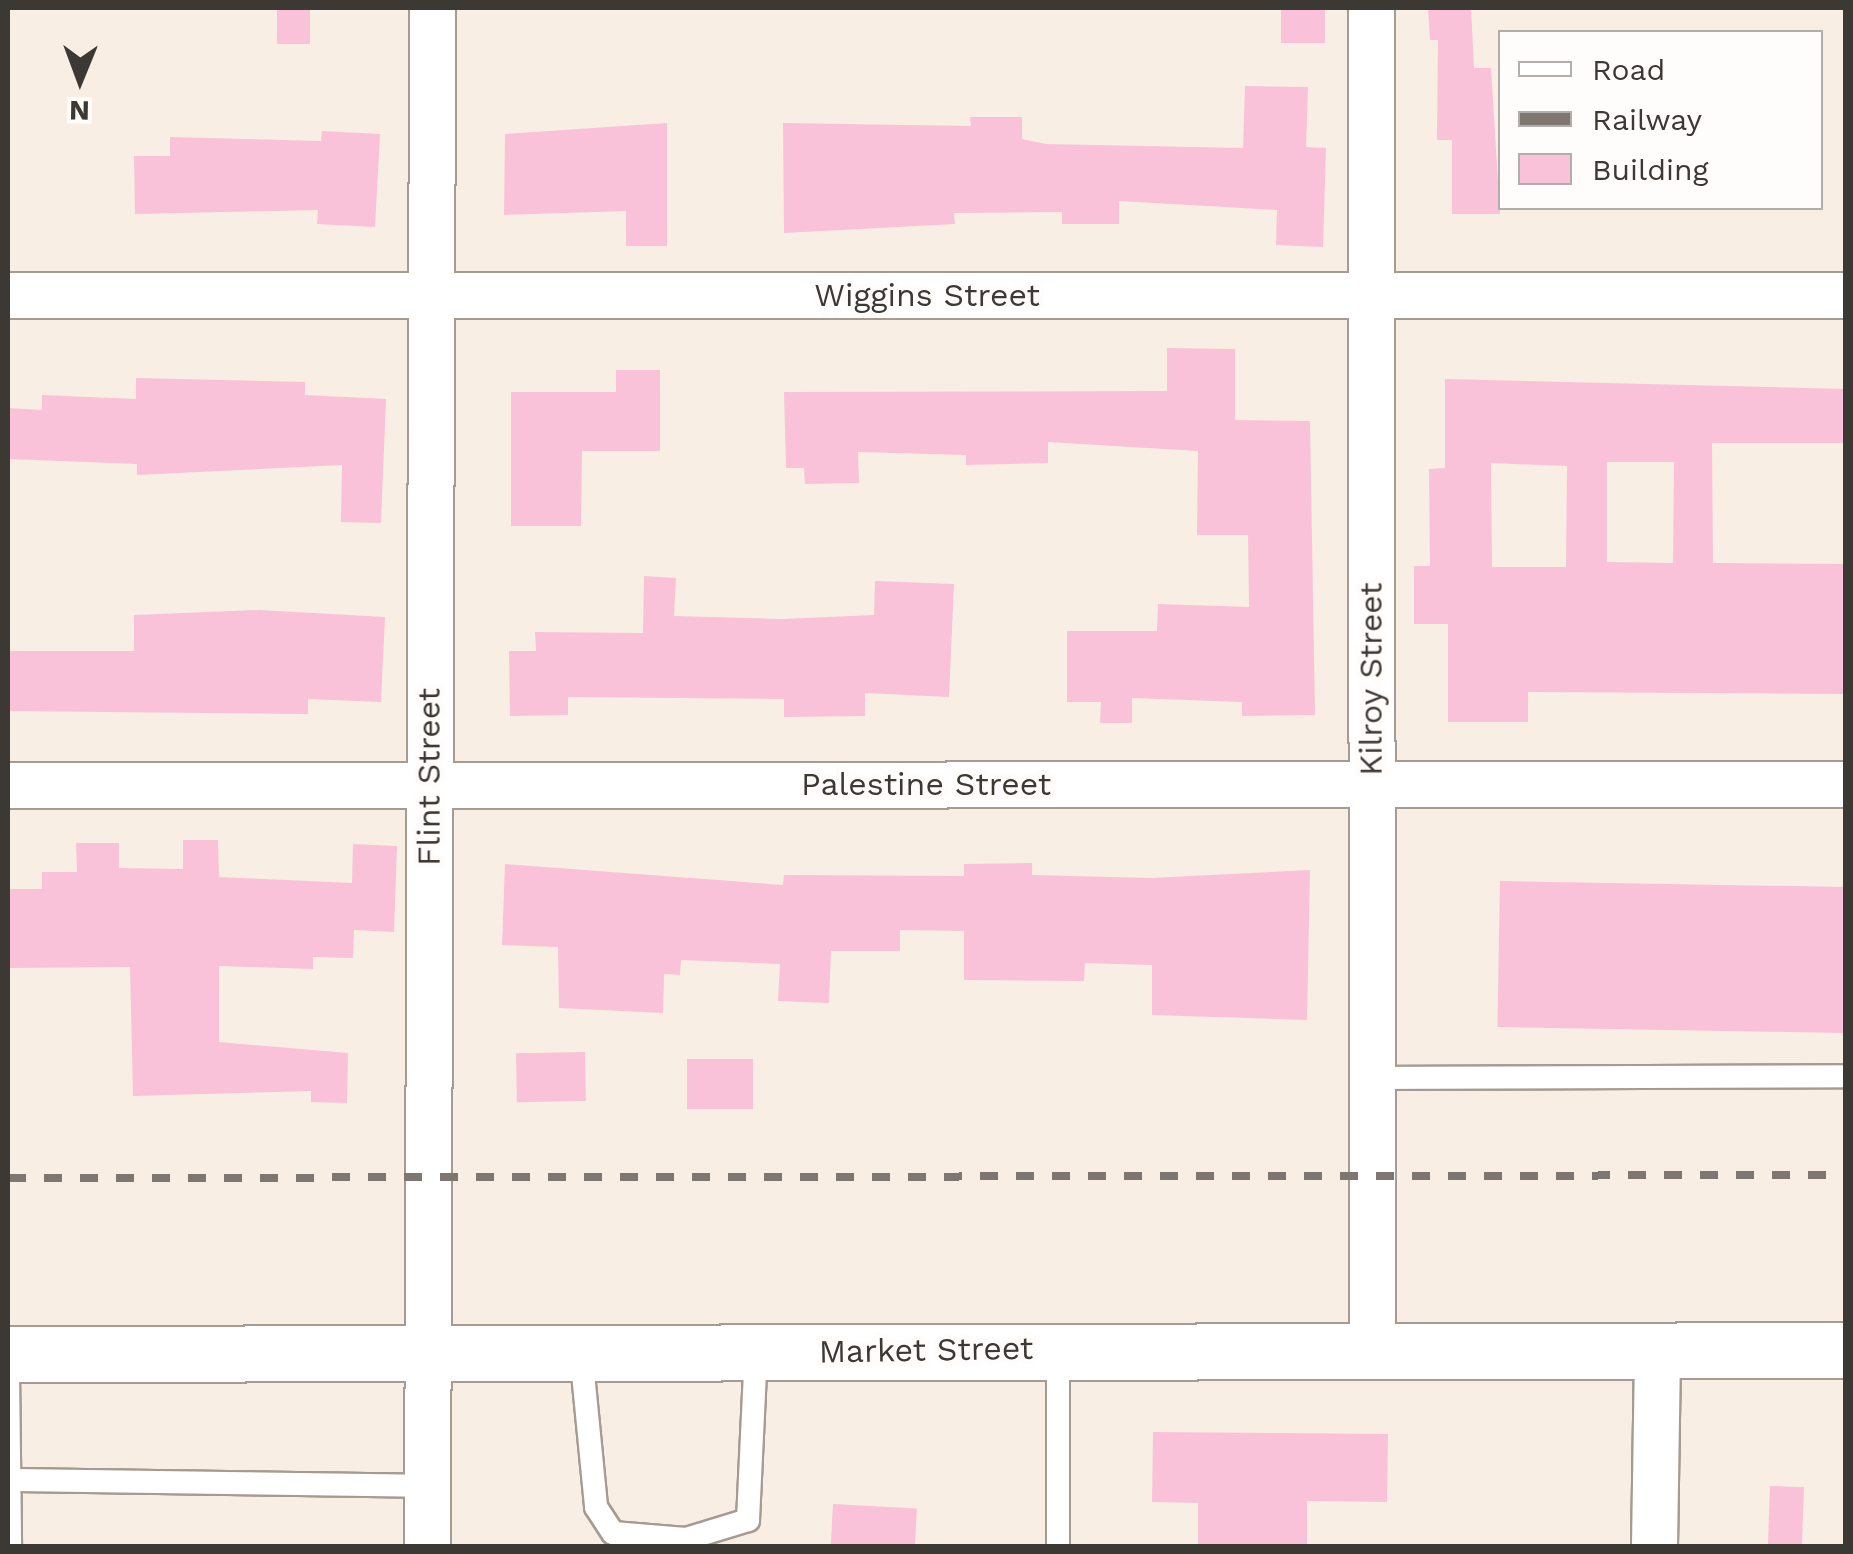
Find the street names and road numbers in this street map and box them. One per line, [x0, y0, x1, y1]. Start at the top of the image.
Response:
street label: Wiggins Street [814, 276, 1040, 314]
street label: Kilroy Street [1352, 582, 1390, 776]
street label: Flint Street [410, 688, 448, 866]
street label: Palestine Street [801, 765, 1051, 803]
street label: Market Street [818, 1329, 1034, 1371]

